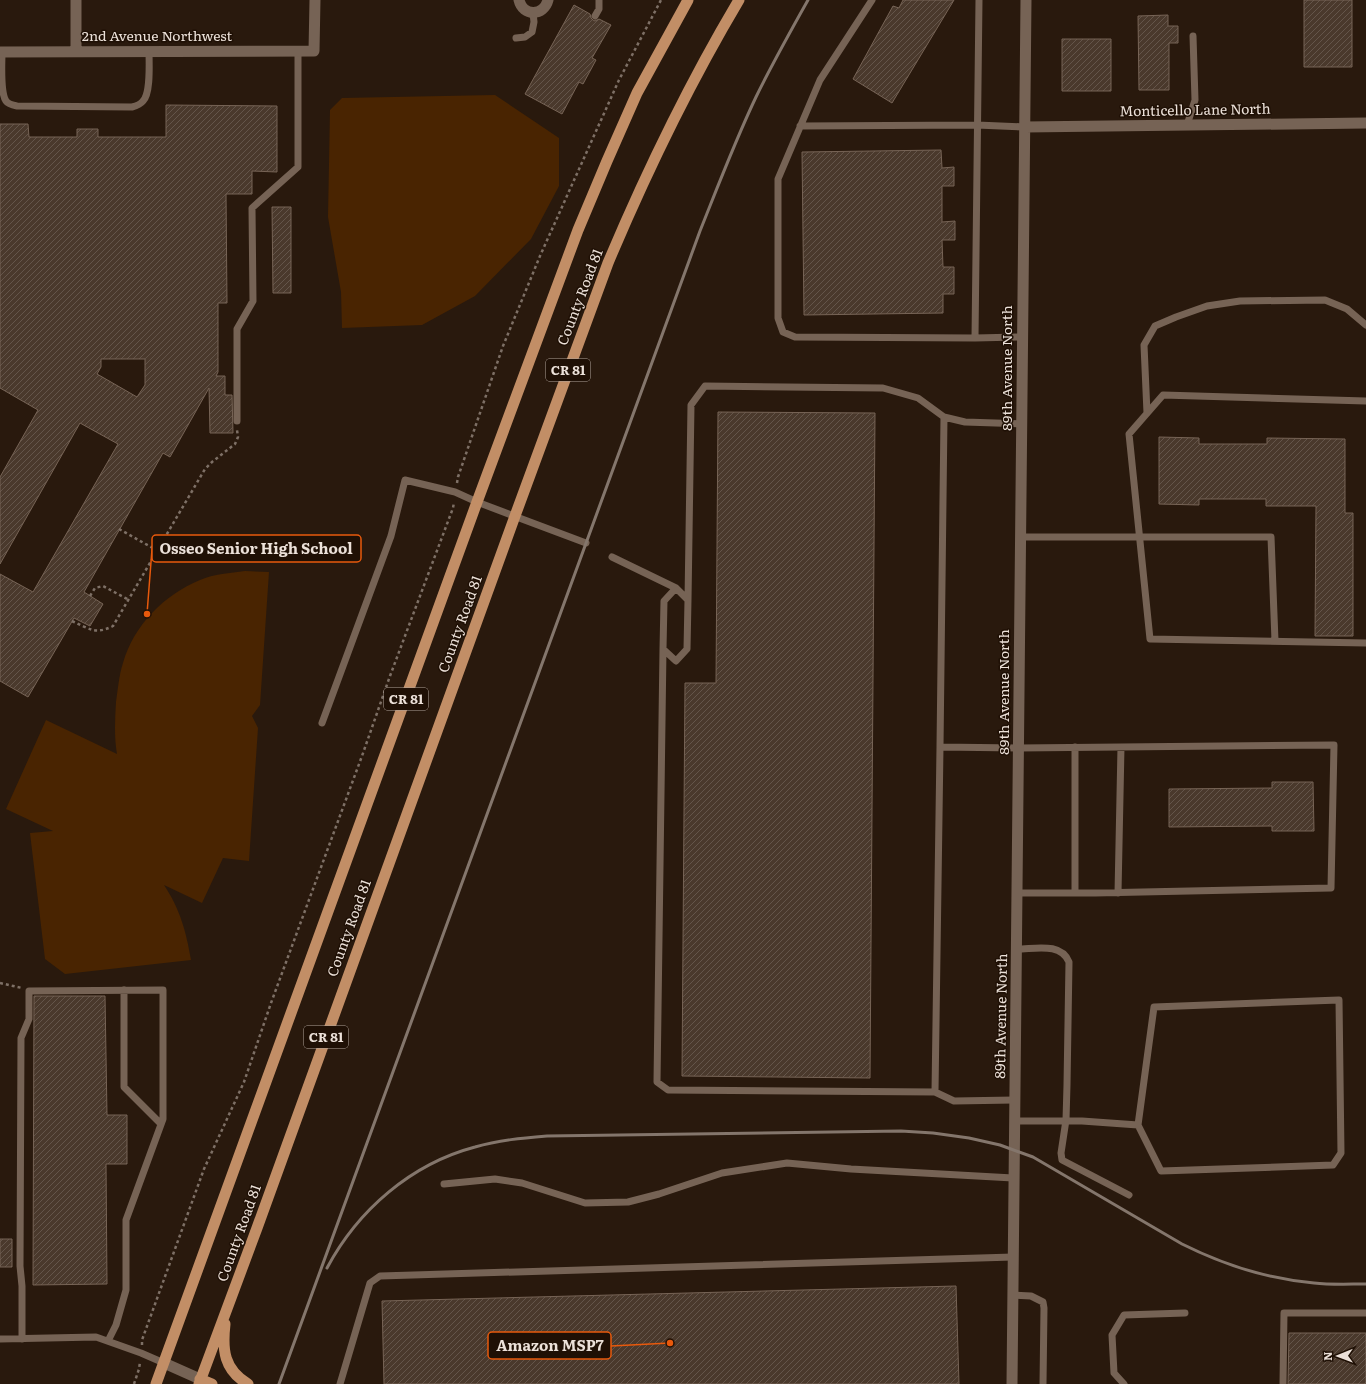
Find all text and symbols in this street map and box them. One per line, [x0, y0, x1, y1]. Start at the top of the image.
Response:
street label: 2nd Avenue Northwest [82, 25, 233, 45]
street label: Monticello Lane North [1119, 98, 1271, 120]
street label: County Road 81 [551, 245, 607, 348]
street label: 89th Avenue North [996, 305, 1016, 431]
road number: CR 81 [546, 359, 590, 381]
callout: Osseo Senior High School [152, 535, 361, 562]
text: Osseo Senior High School [159, 536, 353, 559]
street label: County Road 81 [432, 572, 486, 675]
street label: 89th Avenue North [993, 629, 1013, 755]
road number: CR 81 [384, 688, 428, 710]
street label: County Road 81 [321, 876, 375, 979]
street label: 89th Avenue North [989, 953, 1011, 1079]
road number: CR 81 [304, 1026, 348, 1048]
street label: County Road 81 [211, 1181, 265, 1284]
callout: Amazon MSP7 [488, 1332, 611, 1359]
text: Amazon MSP7 [496, 1333, 604, 1356]
north arrow [1318, 1336, 1358, 1376]
text: N [1319, 1351, 1335, 1361]

